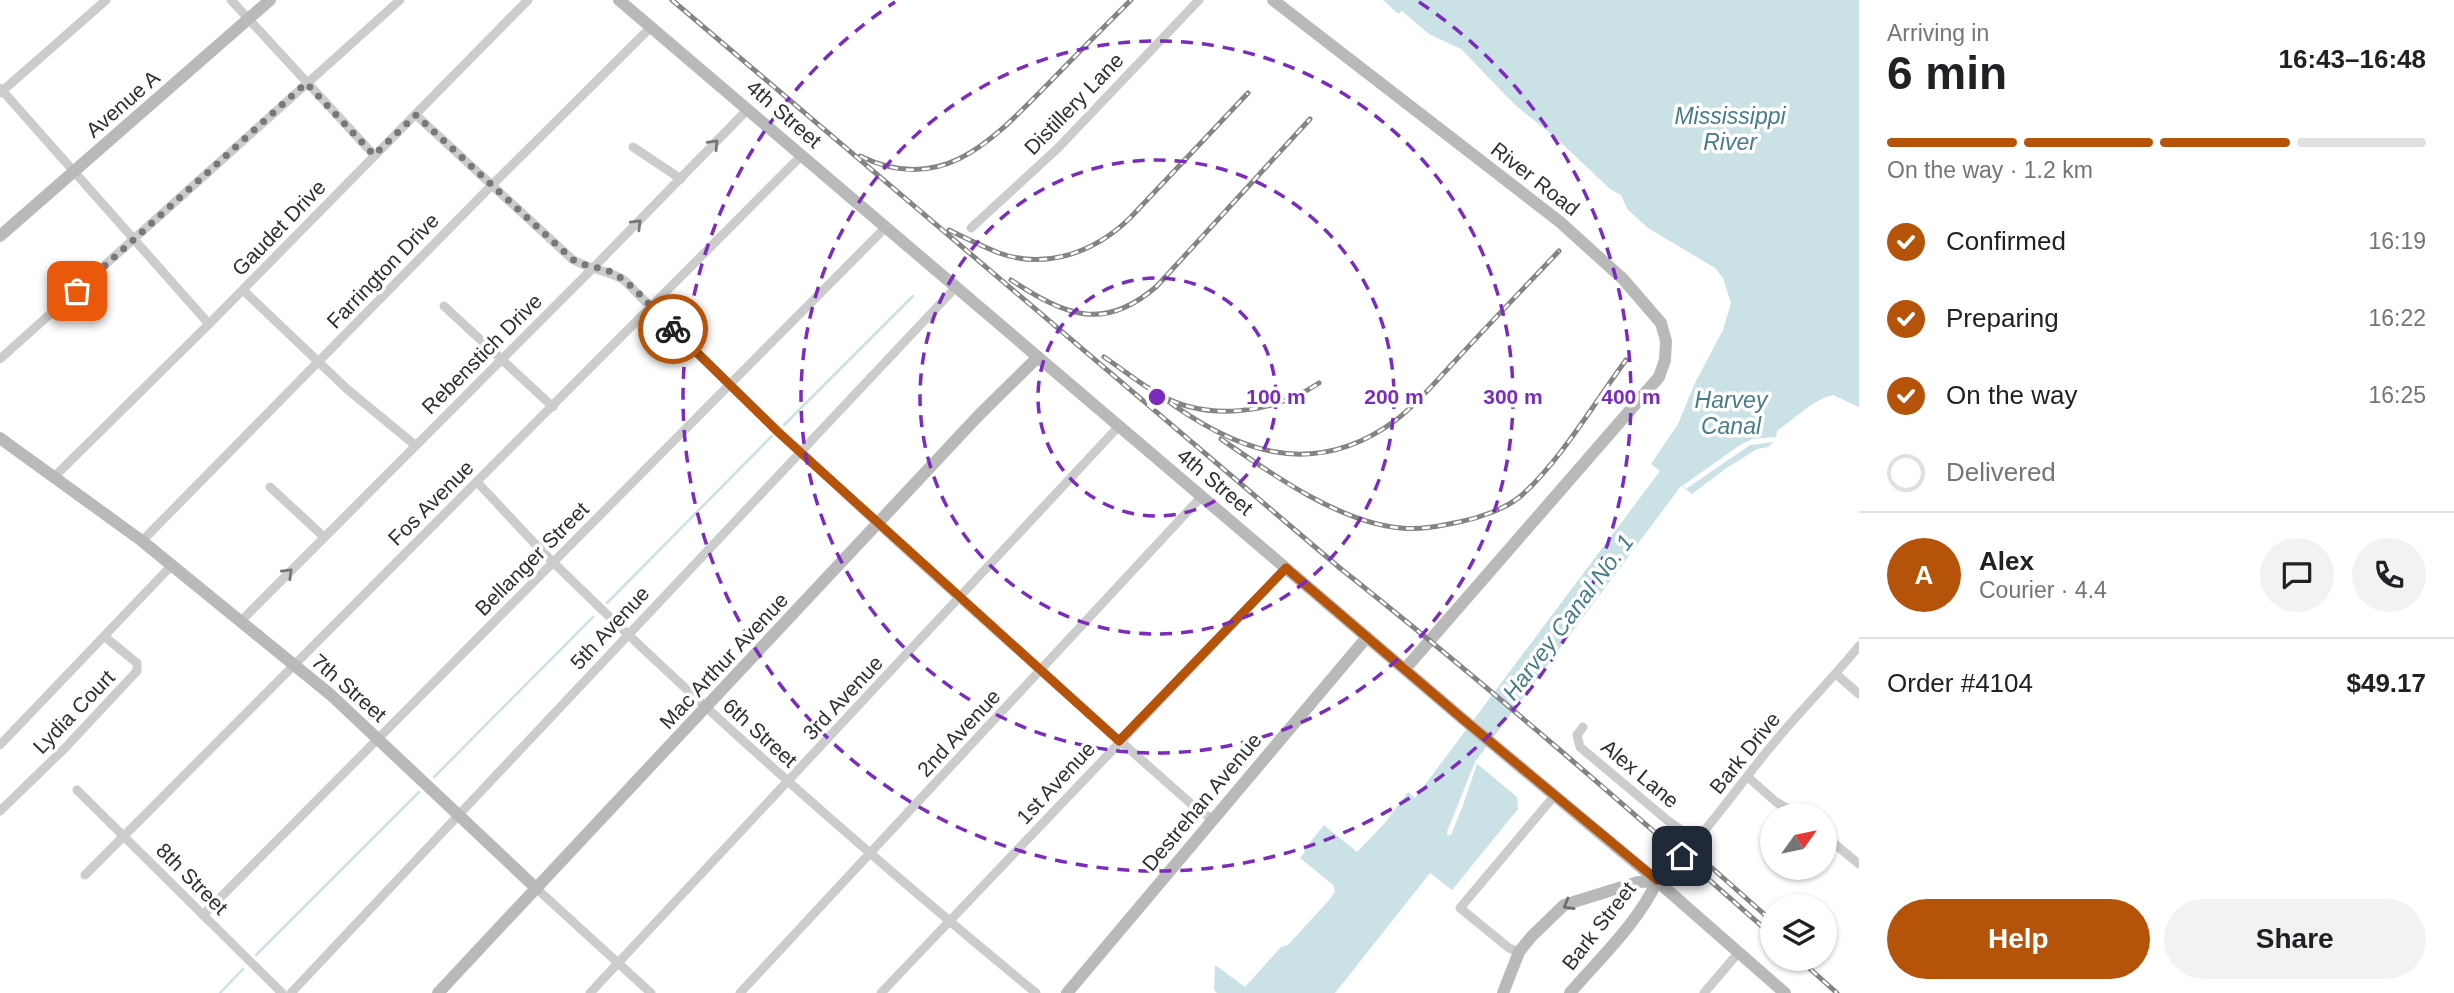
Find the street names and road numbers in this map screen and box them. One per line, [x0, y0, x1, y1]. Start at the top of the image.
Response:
street label: Distillery Lane [1020, 48, 1128, 159]
street label: Avenue A [81, 66, 164, 142]
street label: 4th Street [742, 75, 826, 152]
street label: River Road [1487, 137, 1584, 220]
street label: Gaudet Drive [227, 175, 330, 280]
street label: Farrington Drive [322, 209, 443, 333]
street label: Rebenstich Drive [417, 289, 546, 418]
street label: 4th Street [1173, 444, 1258, 520]
street label: Fos Avenue [383, 455, 478, 550]
street label: Bellanger Street [470, 497, 593, 620]
street label: 5th Avenue [566, 582, 654, 674]
street label: Mac Arthur Avenue [655, 588, 792, 733]
street label: 7th Street [307, 649, 391, 726]
street label: 3rd Avenue [798, 651, 887, 744]
street label: Lydia Court [28, 665, 119, 758]
street label: 2nd Avenue [913, 684, 1005, 781]
street label: 6th Street [719, 694, 802, 772]
street label: Bark Drive [1705, 707, 1784, 798]
street label: Destrehan Avenue [1137, 728, 1266, 875]
street label: Alex Lane [1597, 735, 1683, 812]
street label: 1st Avenue [1012, 737, 1099, 828]
street label: 8th Street [152, 838, 233, 919]
street label: Bark Street [1557, 877, 1640, 974]

